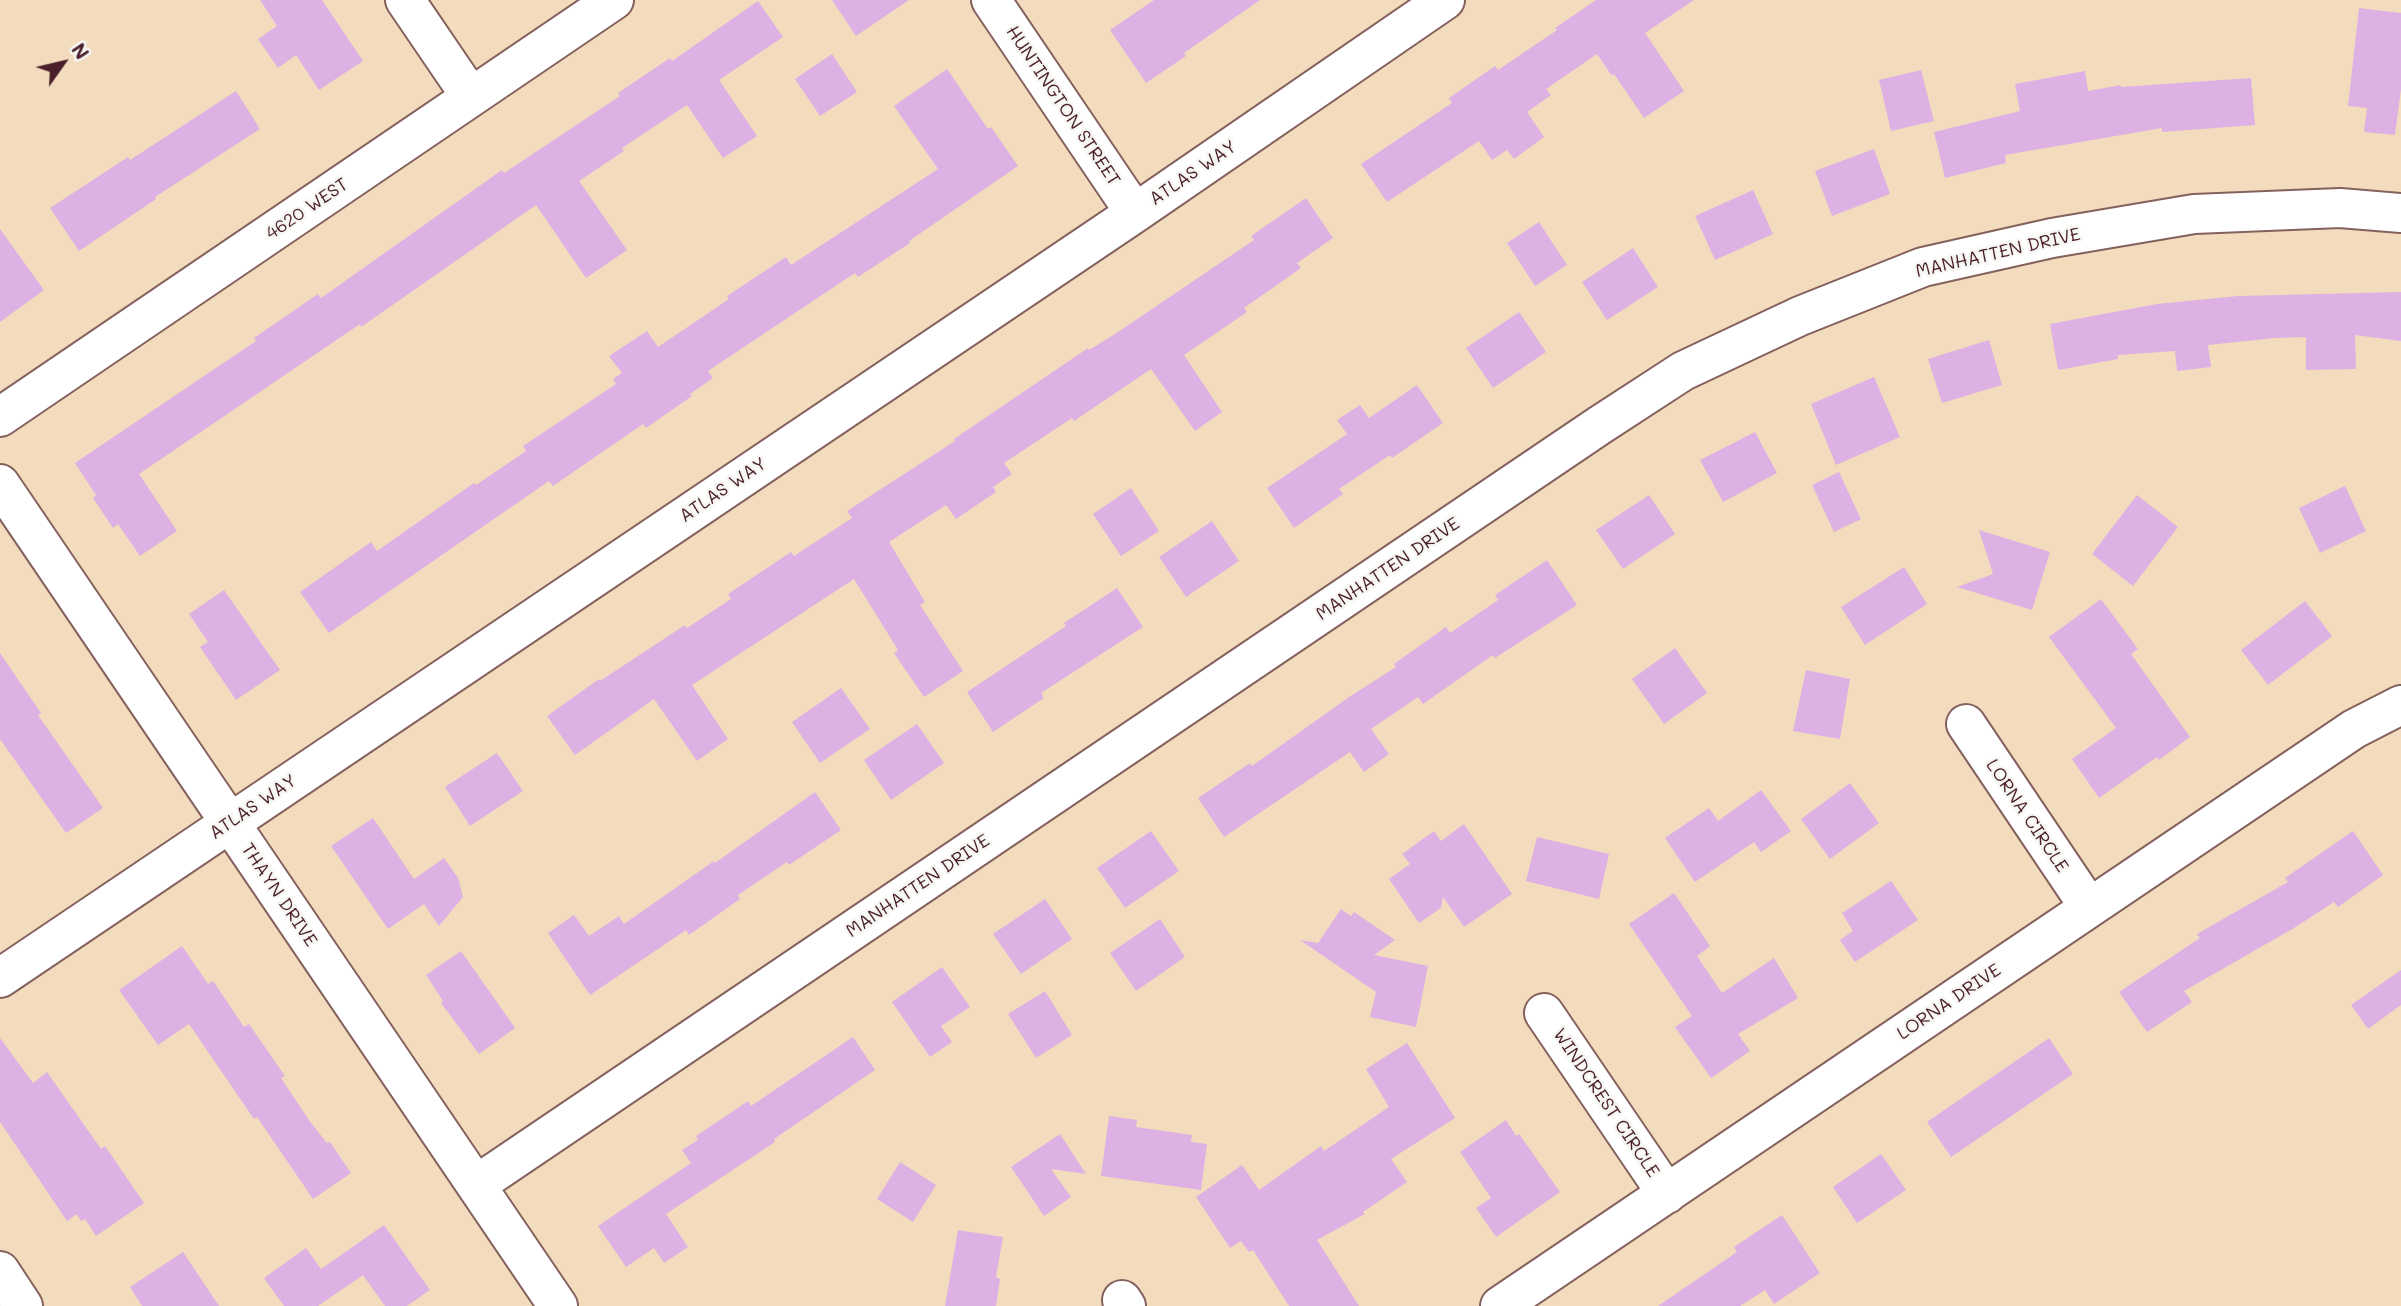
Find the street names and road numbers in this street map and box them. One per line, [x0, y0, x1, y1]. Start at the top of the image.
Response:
street label: HUNTINGTON STREET [1001, 22, 1125, 190]
street label: ATLAS WAY [1145, 136, 1241, 210]
street label: 4620 WEST [262, 174, 352, 244]
street label: MANHATTEN DRIVE [1913, 224, 2083, 282]
street label: ATLAS WAY [675, 453, 771, 527]
street label: MANHATTEN DRIVE [1312, 513, 1464, 625]
street label: LORNA CIRCLE [1981, 755, 2073, 877]
street label: ATLAS WAY [205, 770, 301, 844]
street label: MANHATTEN DRIVE [842, 830, 994, 942]
street label: THAYN DRIVE [237, 839, 321, 951]
street label: LORNA DRIVE [1893, 959, 2005, 1045]
street label: WINDCREST CIRCLE [1548, 1024, 1664, 1182]

